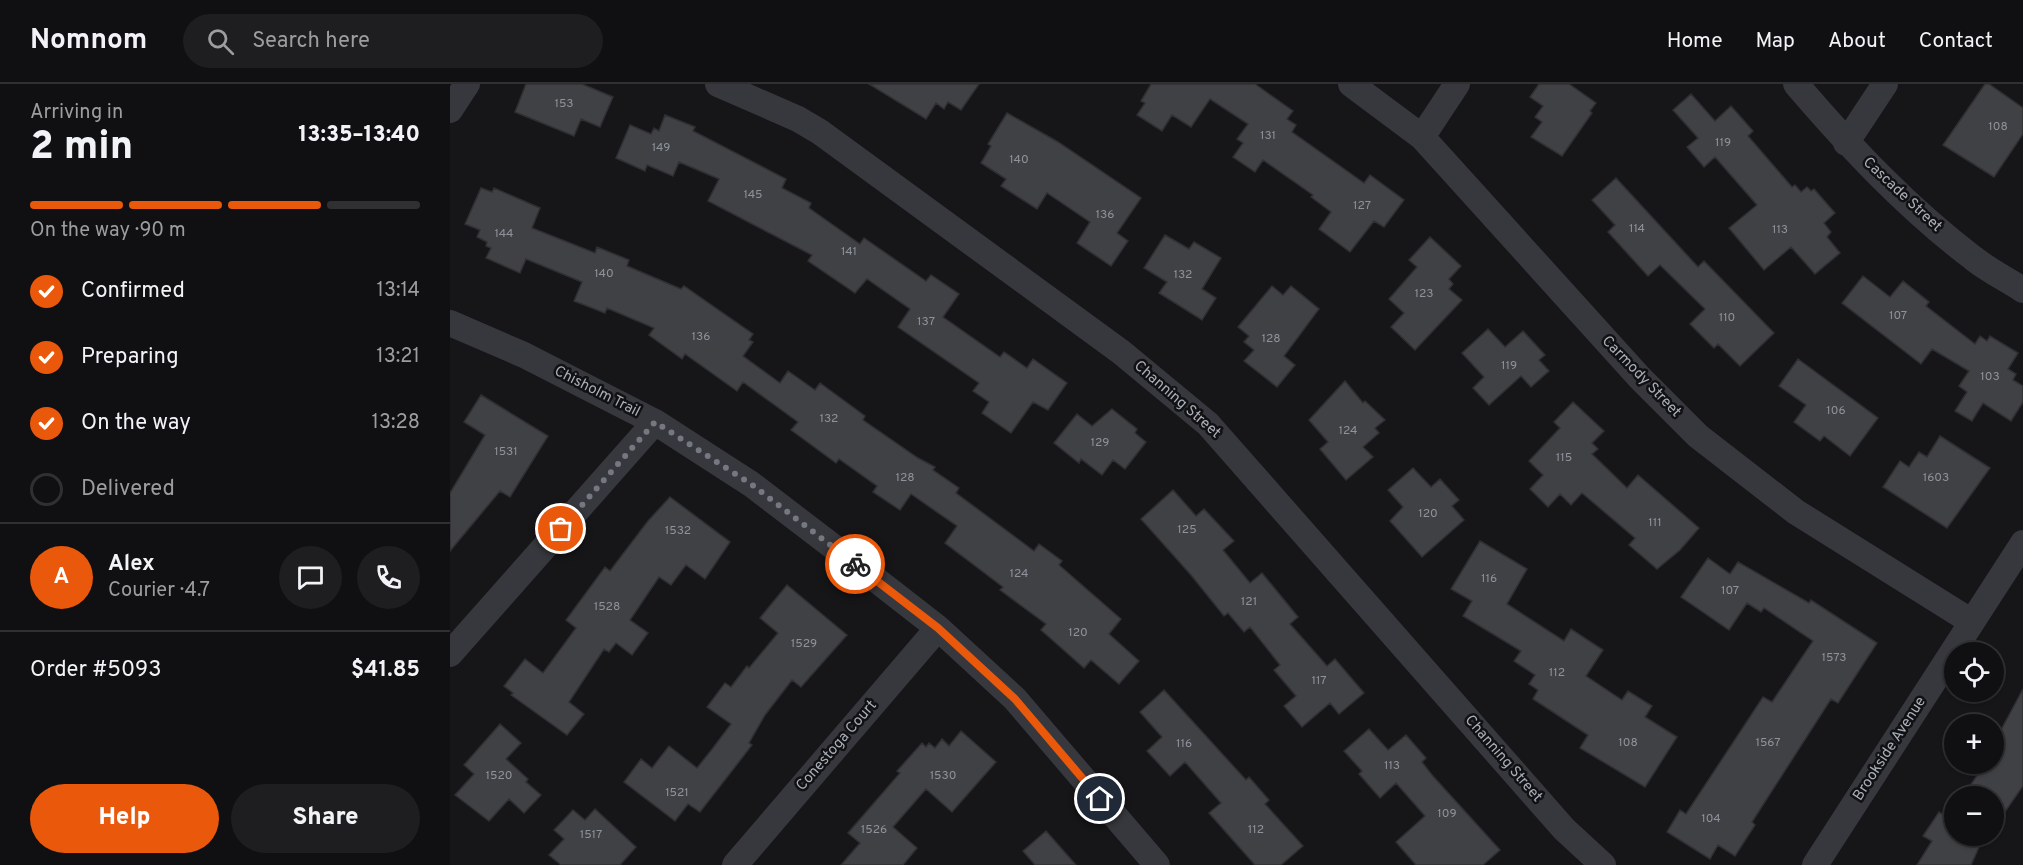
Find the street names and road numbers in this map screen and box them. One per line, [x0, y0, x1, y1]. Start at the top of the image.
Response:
street label: Cascade Street [1858, 154, 1946, 236]
street label: Carmody Street [1597, 332, 1685, 422]
street label: Channing Street [1130, 357, 1224, 443]
street label: Chisholm Trail [551, 362, 643, 422]
street label: Brookside Avenue [1849, 693, 1931, 805]
street label: Conestoga Court [792, 697, 882, 795]
street label: Channing Street [1460, 712, 1546, 806]

